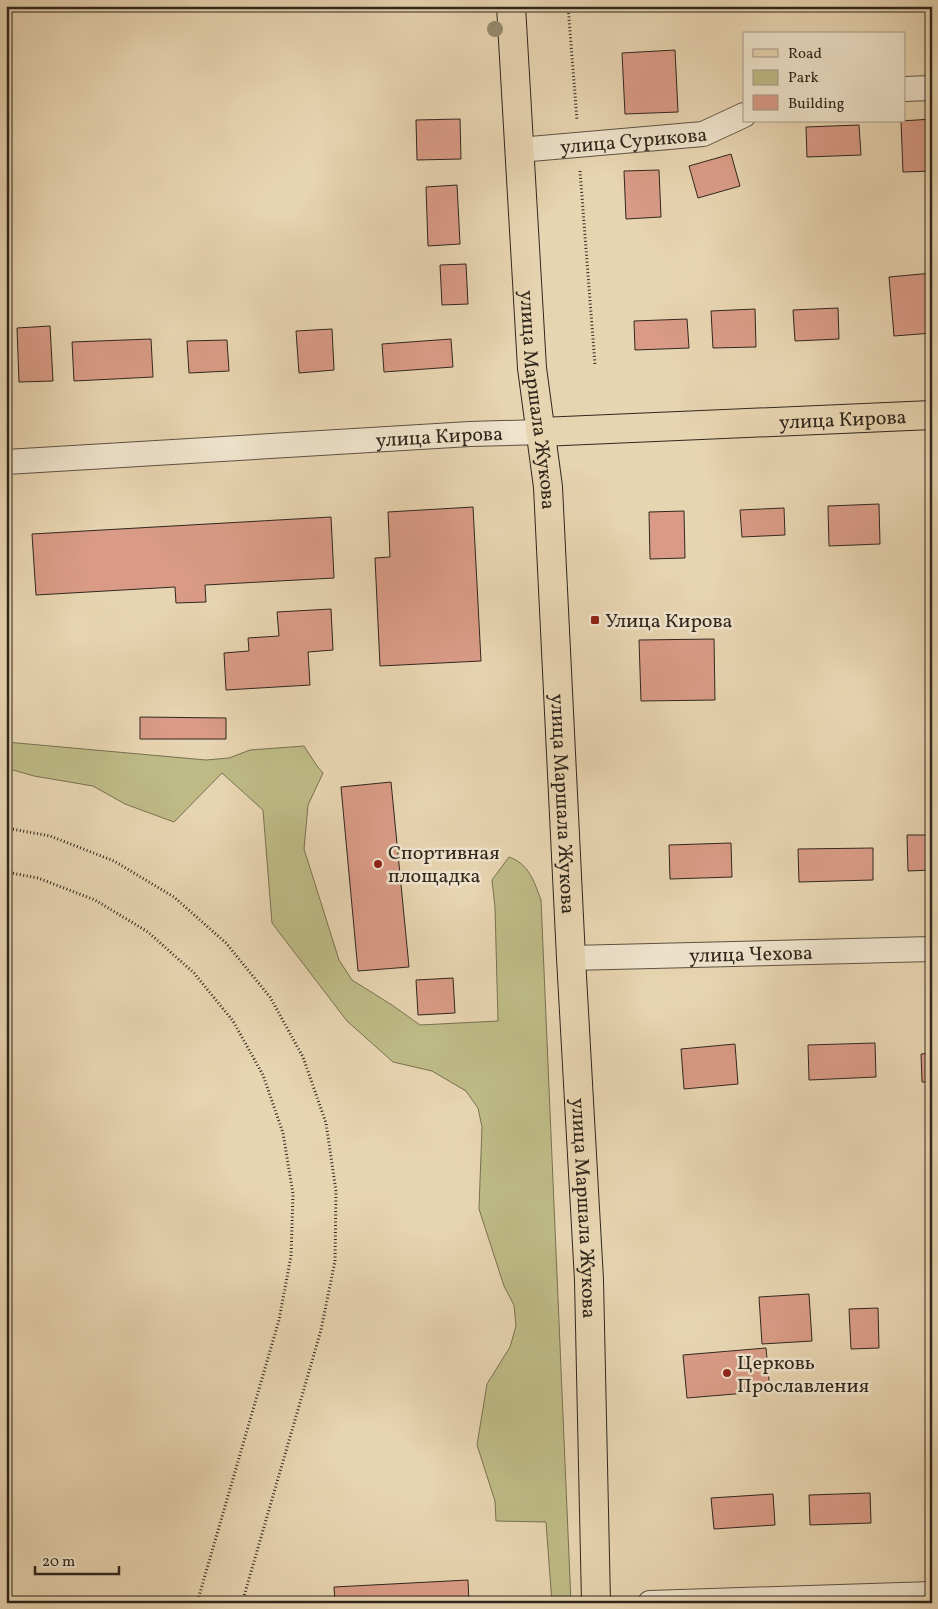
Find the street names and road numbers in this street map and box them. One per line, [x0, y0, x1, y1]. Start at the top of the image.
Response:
street label: улица Сурикова [559, 122, 709, 162]
street label: улица Маршала Жукова [512, 289, 561, 510]
street label: улица Кирова [778, 404, 907, 438]
street label: улица Кирова [375, 421, 503, 456]
street label: улица Маршала Жукова [542, 693, 581, 915]
street label: улица Чехова [689, 940, 813, 971]
street label: улица Маршала Жукова [563, 1098, 602, 1319]

